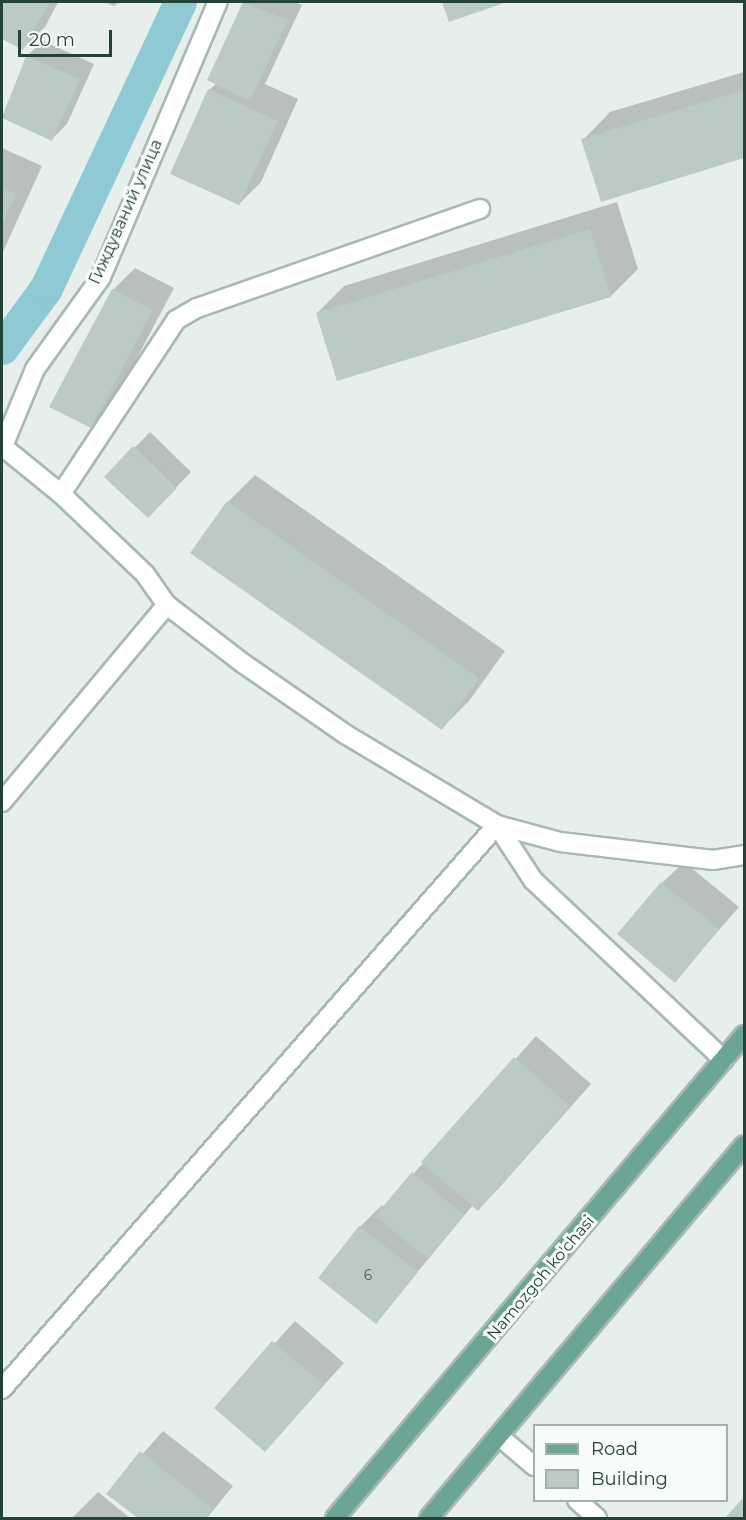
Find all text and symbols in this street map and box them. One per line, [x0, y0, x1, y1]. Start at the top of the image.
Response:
scale bar [21, 18, 116, 56]
text: 20 m [29, 29, 75, 51]
street label: Гиждуваний улица [85, 136, 167, 288]
street label: Namozgoh ko'chasi [483, 1212, 599, 1344]
house number: 6 [364, 1267, 372, 1283]
legend [533, 1424, 728, 1502]
text: Road [591, 1438, 638, 1460]
text: Building [591, 1468, 668, 1490]

